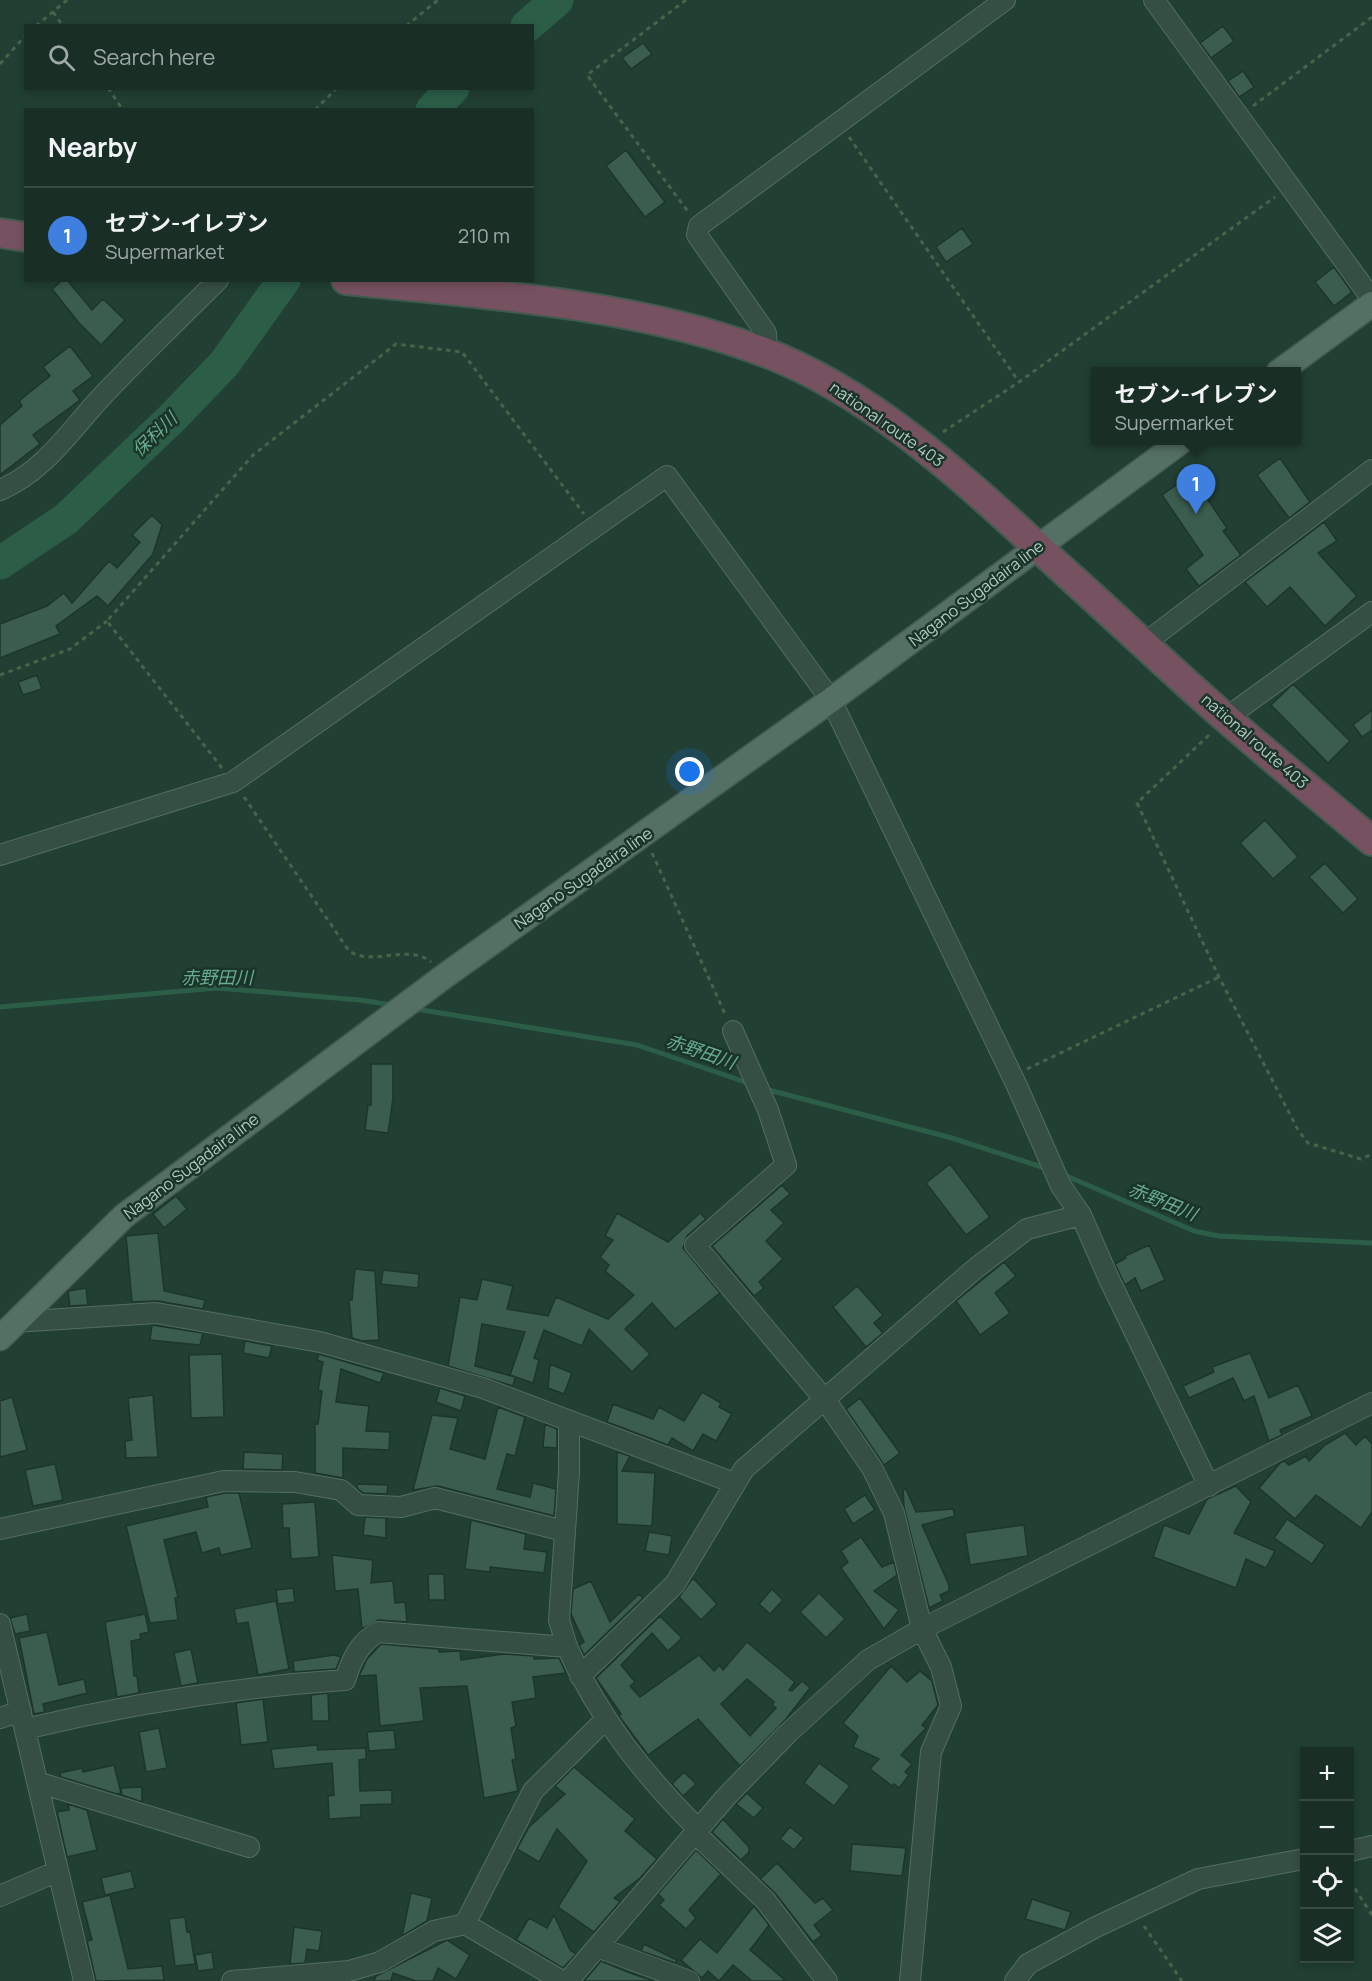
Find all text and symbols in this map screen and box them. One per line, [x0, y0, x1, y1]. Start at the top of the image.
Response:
search box [24, 24, 534, 90]
icon: search [45, 41, 78, 74]
text: Search here [93, 42, 215, 72]
text: Nearby [48, 129, 137, 165]
text: セブン-イレブン [105, 208, 268, 238]
text: 1 [63, 222, 72, 249]
text: 210 m [458, 222, 510, 249]
text: Supermarket [105, 238, 225, 265]
popup [1091, 367, 1301, 445]
street label: national route 403 [826, 376, 948, 472]
text: セブン-イレブン [1114, 379, 1278, 409]
water label: 保科川 [126, 405, 183, 461]
text: Supermarket [1114, 409, 1234, 436]
pin: 1 [1176, 464, 1216, 514]
street label: Nagano Sugadaira line [904, 535, 1048, 651]
street label: national route 403 [1197, 689, 1313, 793]
your location [675, 757, 704, 786]
street label: Nagano Sugadaira line [510, 822, 656, 934]
water label: 赤野田川 [181, 965, 255, 989]
water label: 赤野田川 [663, 1028, 741, 1075]
street label: Nagano Sugadaira line [119, 1108, 263, 1224]
water label: 赤野田川 [1125, 1176, 1203, 1226]
map controls [1300, 1747, 1354, 1963]
button: + [1300, 1747, 1354, 1801]
button: − [1300, 1801, 1354, 1855]
button: locate [1300, 1855, 1354, 1909]
button: layers [1300, 1909, 1354, 1963]

